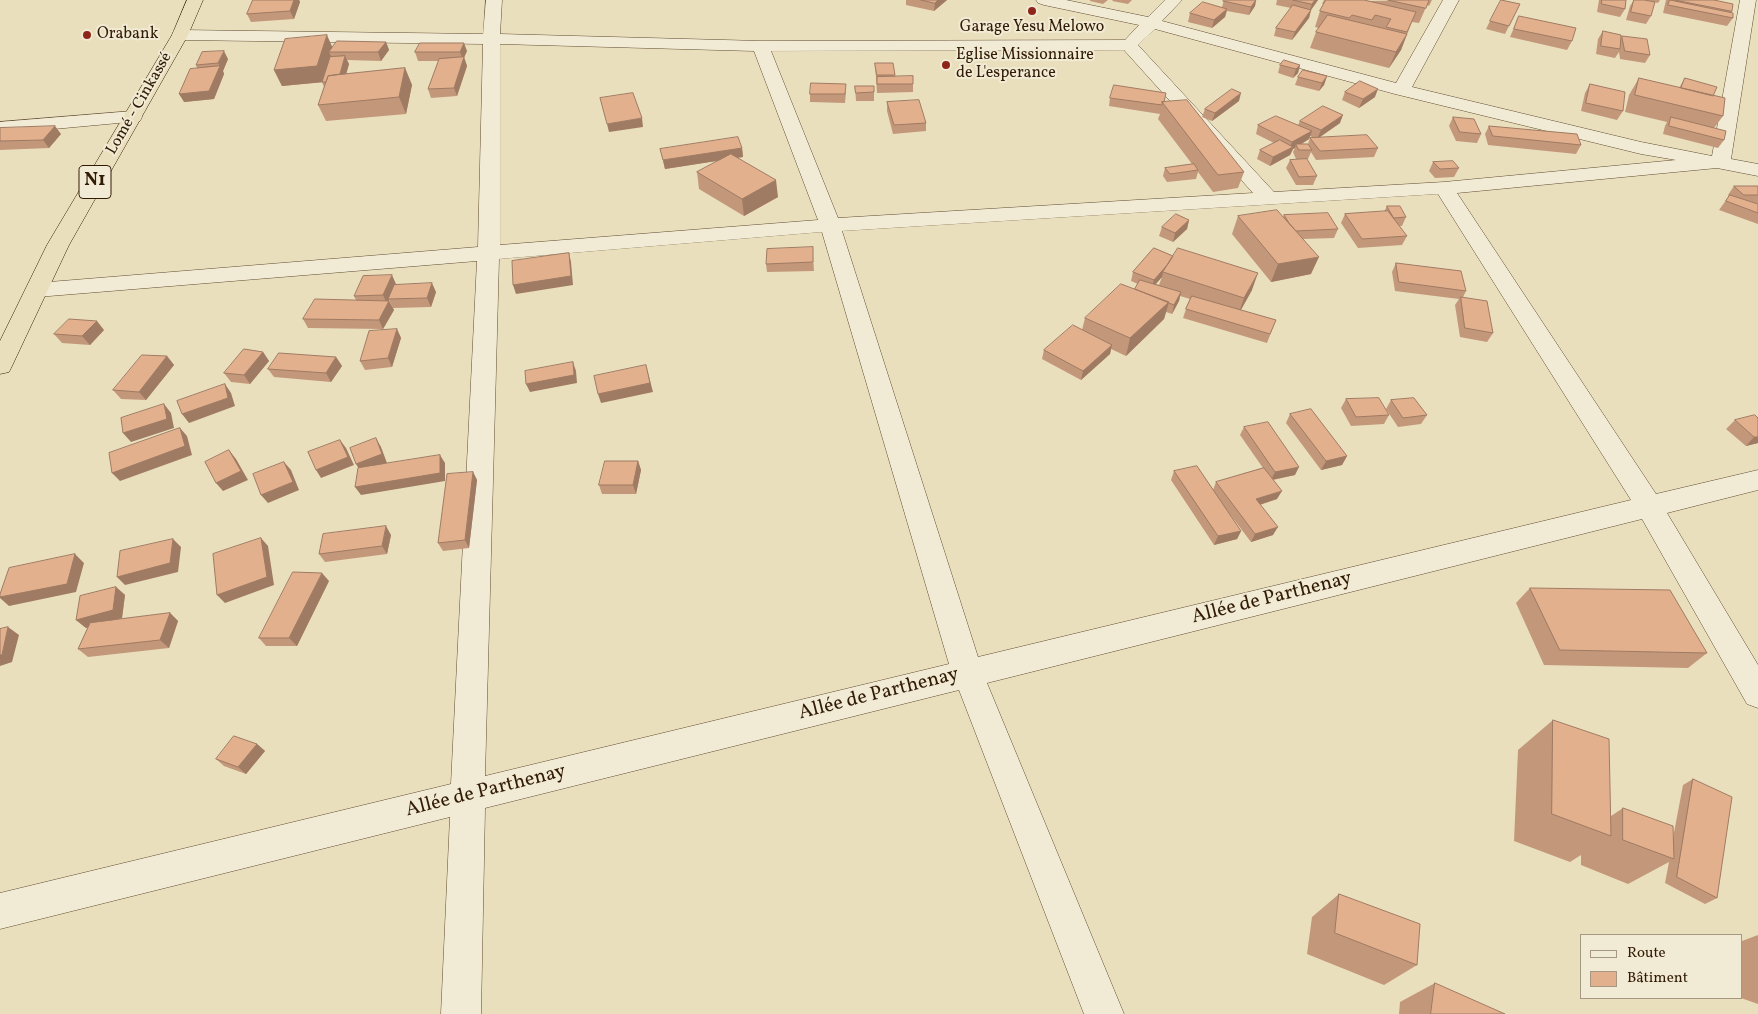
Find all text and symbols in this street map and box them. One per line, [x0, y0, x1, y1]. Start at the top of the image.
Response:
marker: Garage Yesu Melowo [1026, 5, 1038, 17]
place label: Garage Yesu Melowo [960, 18, 1104, 38]
place label: Orabank [97, 25, 158, 45]
marker: Orabank [81, 29, 93, 41]
place label: Eglise Missionnaire de L'esperance [956, 46, 1094, 84]
street label: Lomé - Cinkassé [103, 49, 177, 159]
marker: Eglise Missionnaire de L'esperance [940, 59, 952, 71]
road number: N1 [79, 166, 111, 198]
street label: Allée de Parthenay [1189, 567, 1355, 631]
street label: Allée de Parthenay [796, 663, 962, 727]
street label: Allée de Parthenay [403, 760, 569, 824]
legend [1580, 934, 1743, 999]
text: Route [1627, 943, 1666, 964]
text: Bâtiment [1627, 968, 1688, 989]

